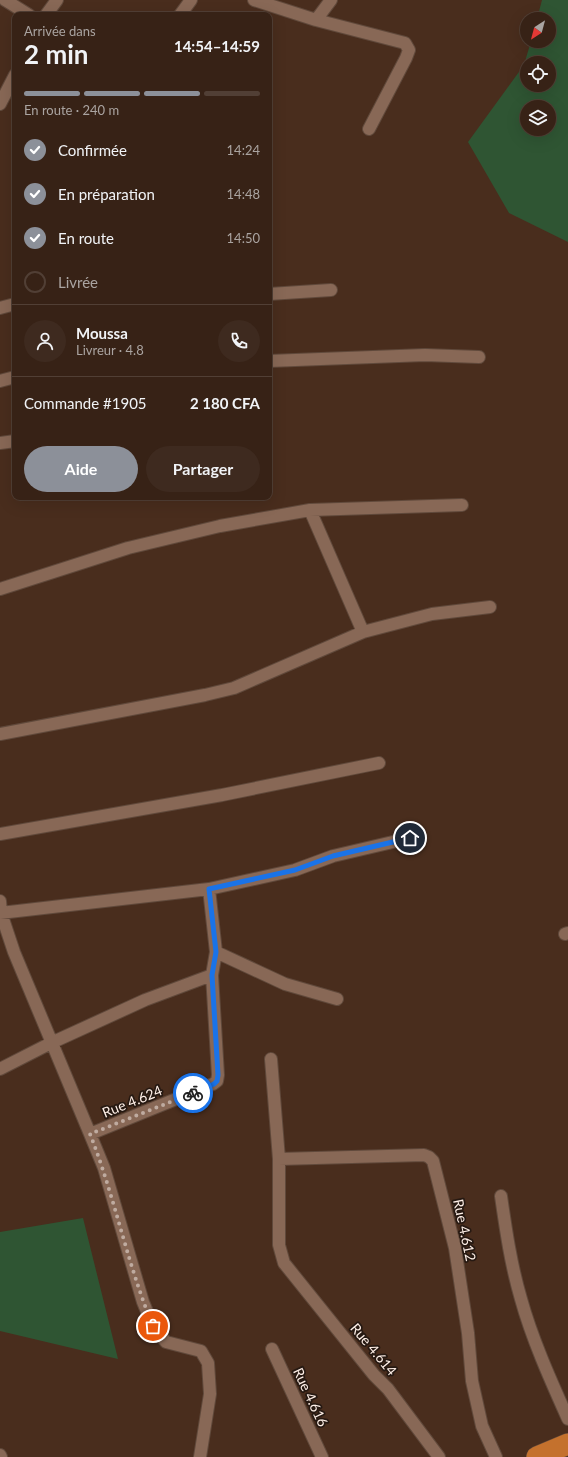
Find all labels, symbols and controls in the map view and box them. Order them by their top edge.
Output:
north arrow [520,12,556,48]
map controls [520,12,556,136]
text: Arrivée dans [24,23,96,39]
text: 14:54–14:59 [174,37,260,55]
text: 2 min [24,38,88,70]
button: locate [520,56,556,92]
button: layers [520,100,556,136]
text: En route · 240 m [24,102,119,118]
icon: check [24,139,46,161]
text: Confirmée [58,141,127,159]
text: 14:24 [227,142,260,158]
icon: check [24,183,46,205]
text: En préparation [58,185,155,203]
text: 14:48 [227,186,260,202]
icon: check [24,227,46,249]
text: En route [58,229,114,247]
text: 14:50 [227,230,260,246]
text: Livrée [58,273,98,291]
button: person [24,320,66,362]
button: phone [218,320,260,362]
text: Moussa [76,324,128,342]
text: Livreur · 4.8 [76,342,144,358]
text: Commande #1905 [24,394,147,412]
text: 2 180 CFA [190,394,260,412]
button: Aide [24,446,138,492]
button: Partager [146,446,260,492]
pin [393,821,427,855]
icon: home [399,827,421,849]
courier [173,1073,213,1113]
street label: Rue 4.624 [100,1081,164,1121]
icon: bike [182,1082,204,1104]
street label: Rue 4.612 [450,1197,480,1263]
pin [136,1309,170,1343]
icon: bag [142,1315,164,1337]
street label: Rue 4.614 [347,1319,401,1379]
street label: Rue 4.616 [290,1365,332,1429]

